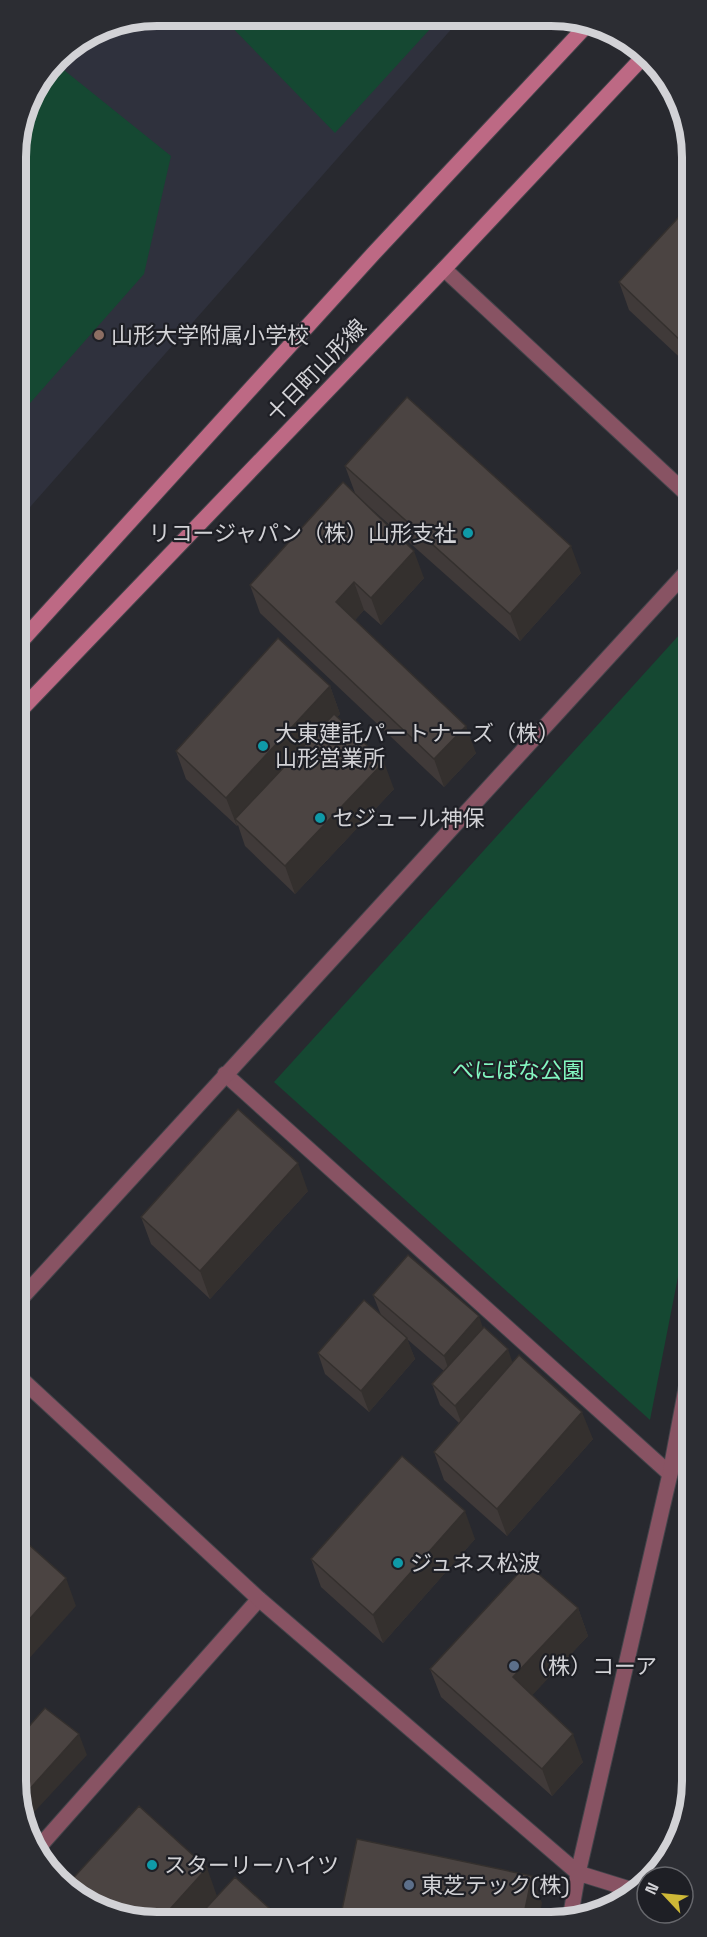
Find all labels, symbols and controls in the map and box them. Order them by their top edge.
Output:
street label: 十日町山形線 [260,313,372,427]
place label: 山形大学附属小学校 [111,321,309,349]
marker: 山形大学附属小学校 [92,328,106,342]
place label: リコージャパン（株）山形支社 [148,519,456,547]
marker: リコージャパン（株）山形支社 [461,526,475,540]
place label: 大東建託パートナーズ（株） 山形営業所 [275,719,560,772]
marker: 大東建託パートナーズ（株） 山形営業所 [256,739,270,753]
place label: セジュール神保 [332,804,484,832]
marker: セジュール神保 [313,811,327,825]
park label: べにばな公園 [452,1056,584,1084]
place label: ジュネス松波 [410,1549,540,1577]
marker: ジュネス松波 [391,1556,405,1570]
place label: （株）コーア [526,1652,657,1680]
marker: （株）コーア [507,1659,521,1673]
place label: スターリーハイツ [164,1851,339,1879]
marker: スターリーハイツ [145,1858,159,1872]
north arrow [635,1865,695,1925]
place label: 東芝テック(株) [421,1871,570,1899]
marker: 東芝テック(株) [402,1878,416,1892]
text: N [640,1879,664,1898]

